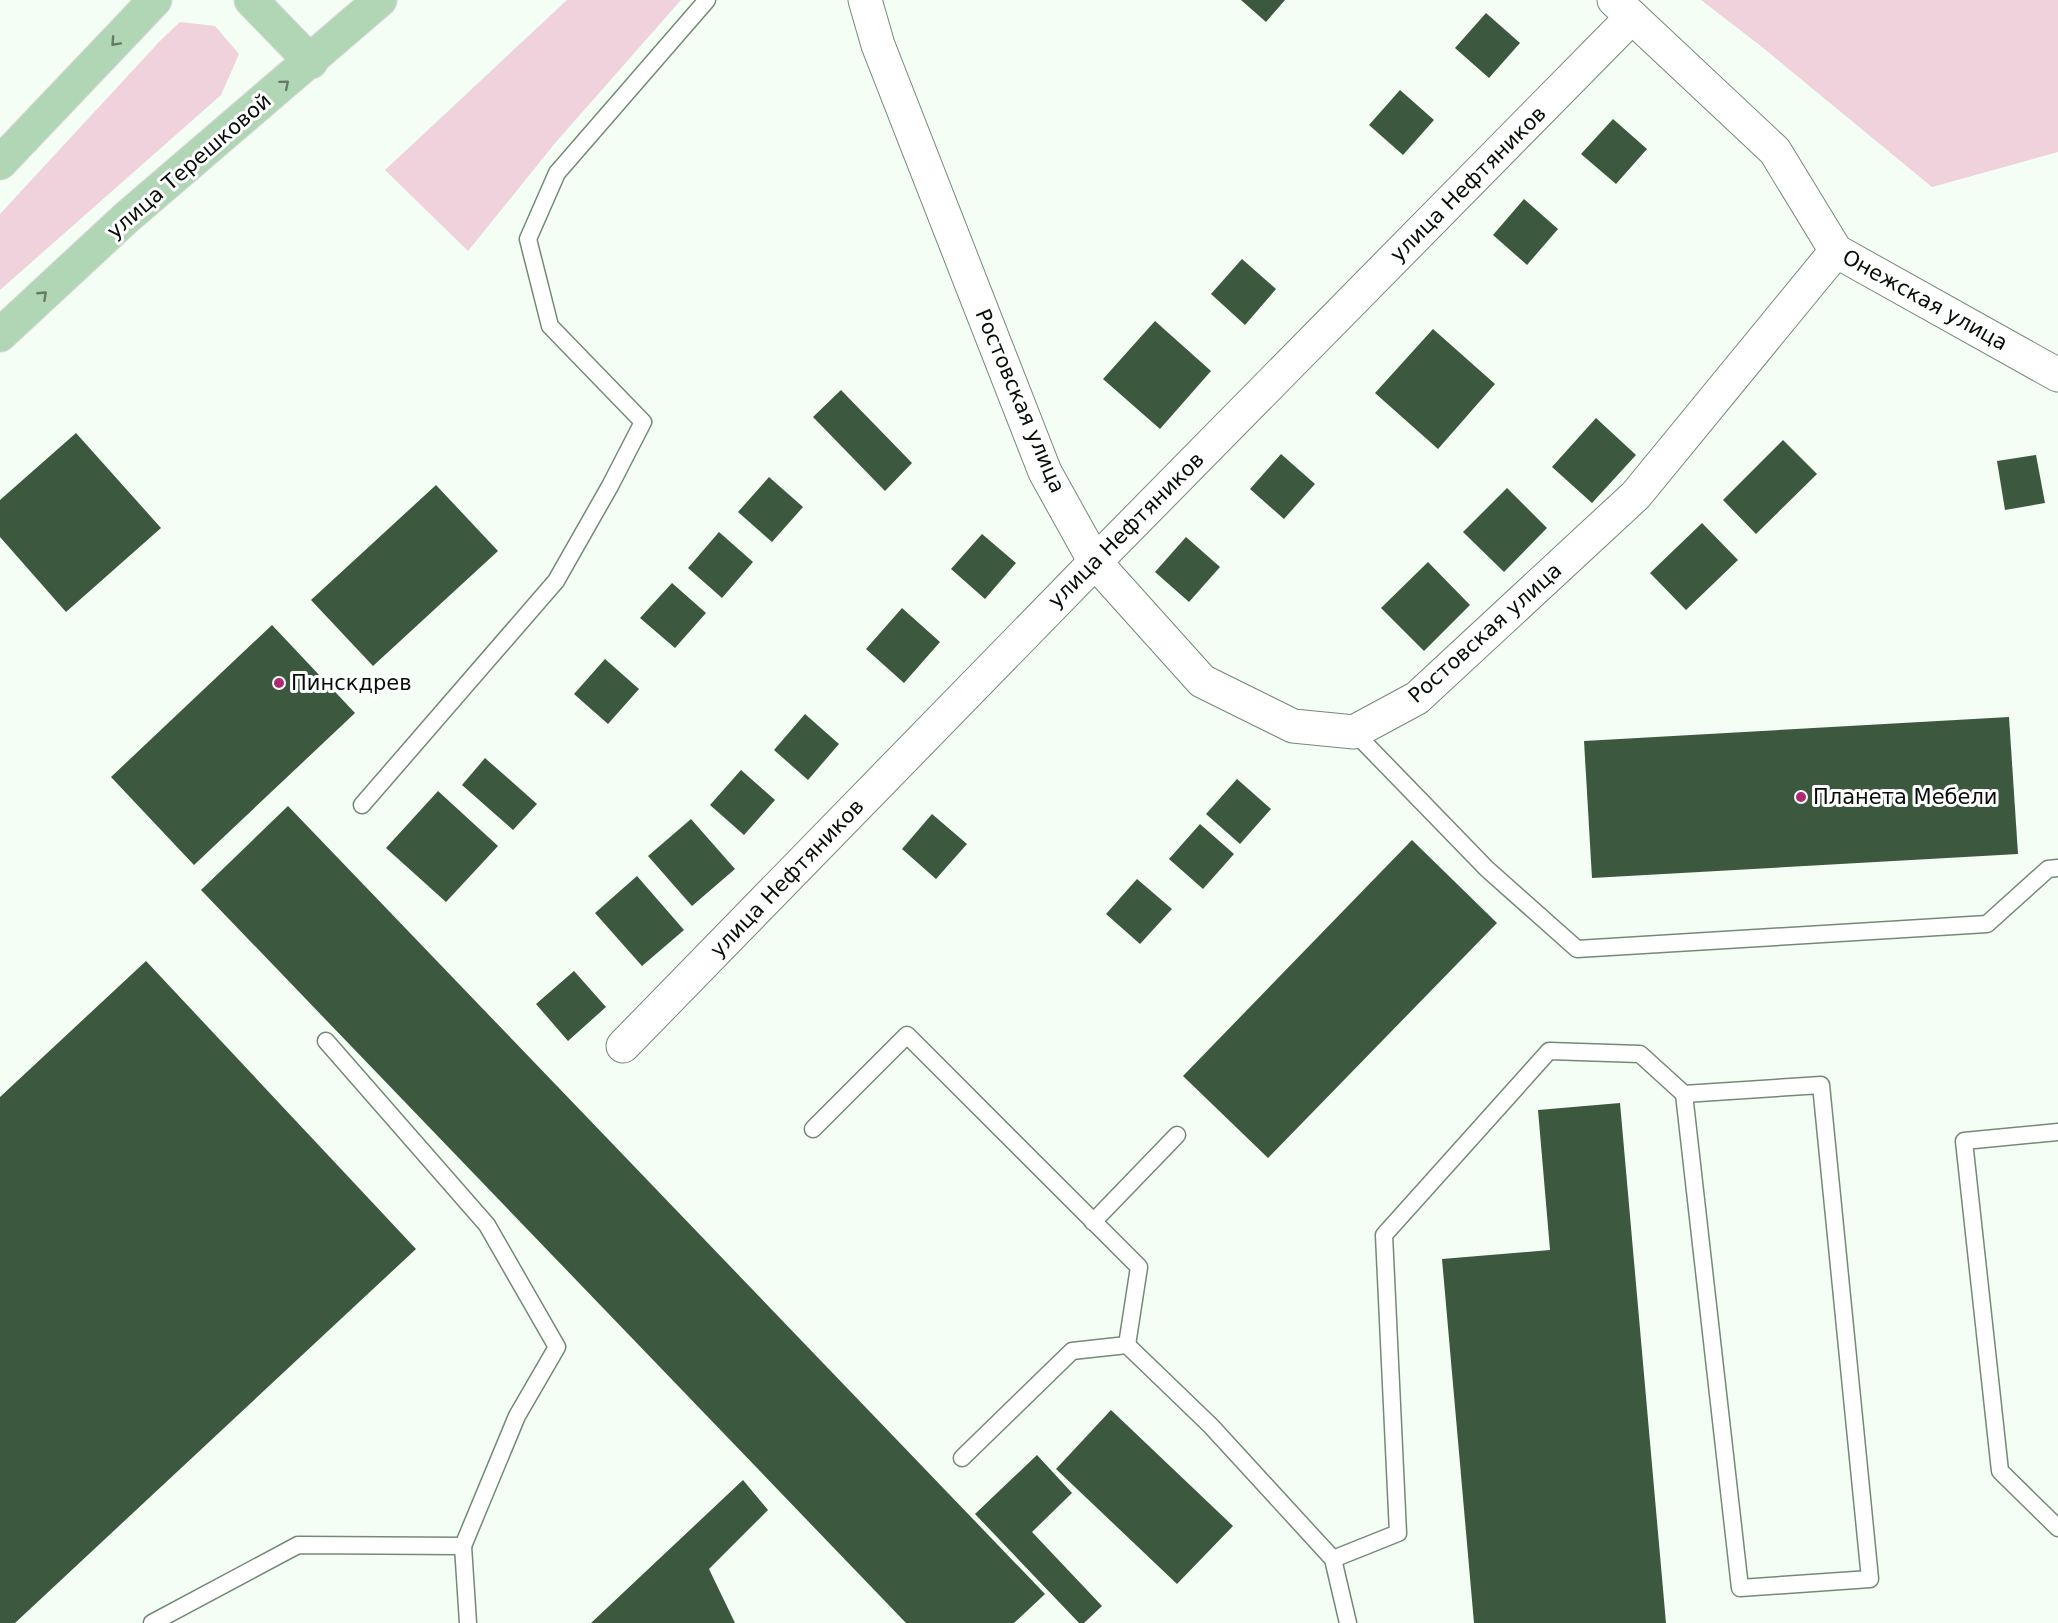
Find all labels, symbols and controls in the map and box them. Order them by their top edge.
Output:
one-way arrow [111,35,122,46]
one-way arrow [278,80,289,91]
street label: улица Терешковой [102,88,276,244]
street label: улица Нефтяников [1385,101,1551,267]
street label: Онежская улица [1838,245,2012,355]
one-way arrow [36,291,47,302]
street label: Ростовская улица [970,305,1070,497]
street label: улица Нефтяников [1043,447,1209,613]
street label: Ростовская улица [1404,558,1566,708]
place label: Пинскдрев [291,671,412,695]
marker: Пинскдрев [272,676,286,690]
place label: Планета Мебели [1813,785,1998,809]
marker: Планета Мебели [1794,790,1808,804]
street label: улица Нефтяников [705,794,869,962]

